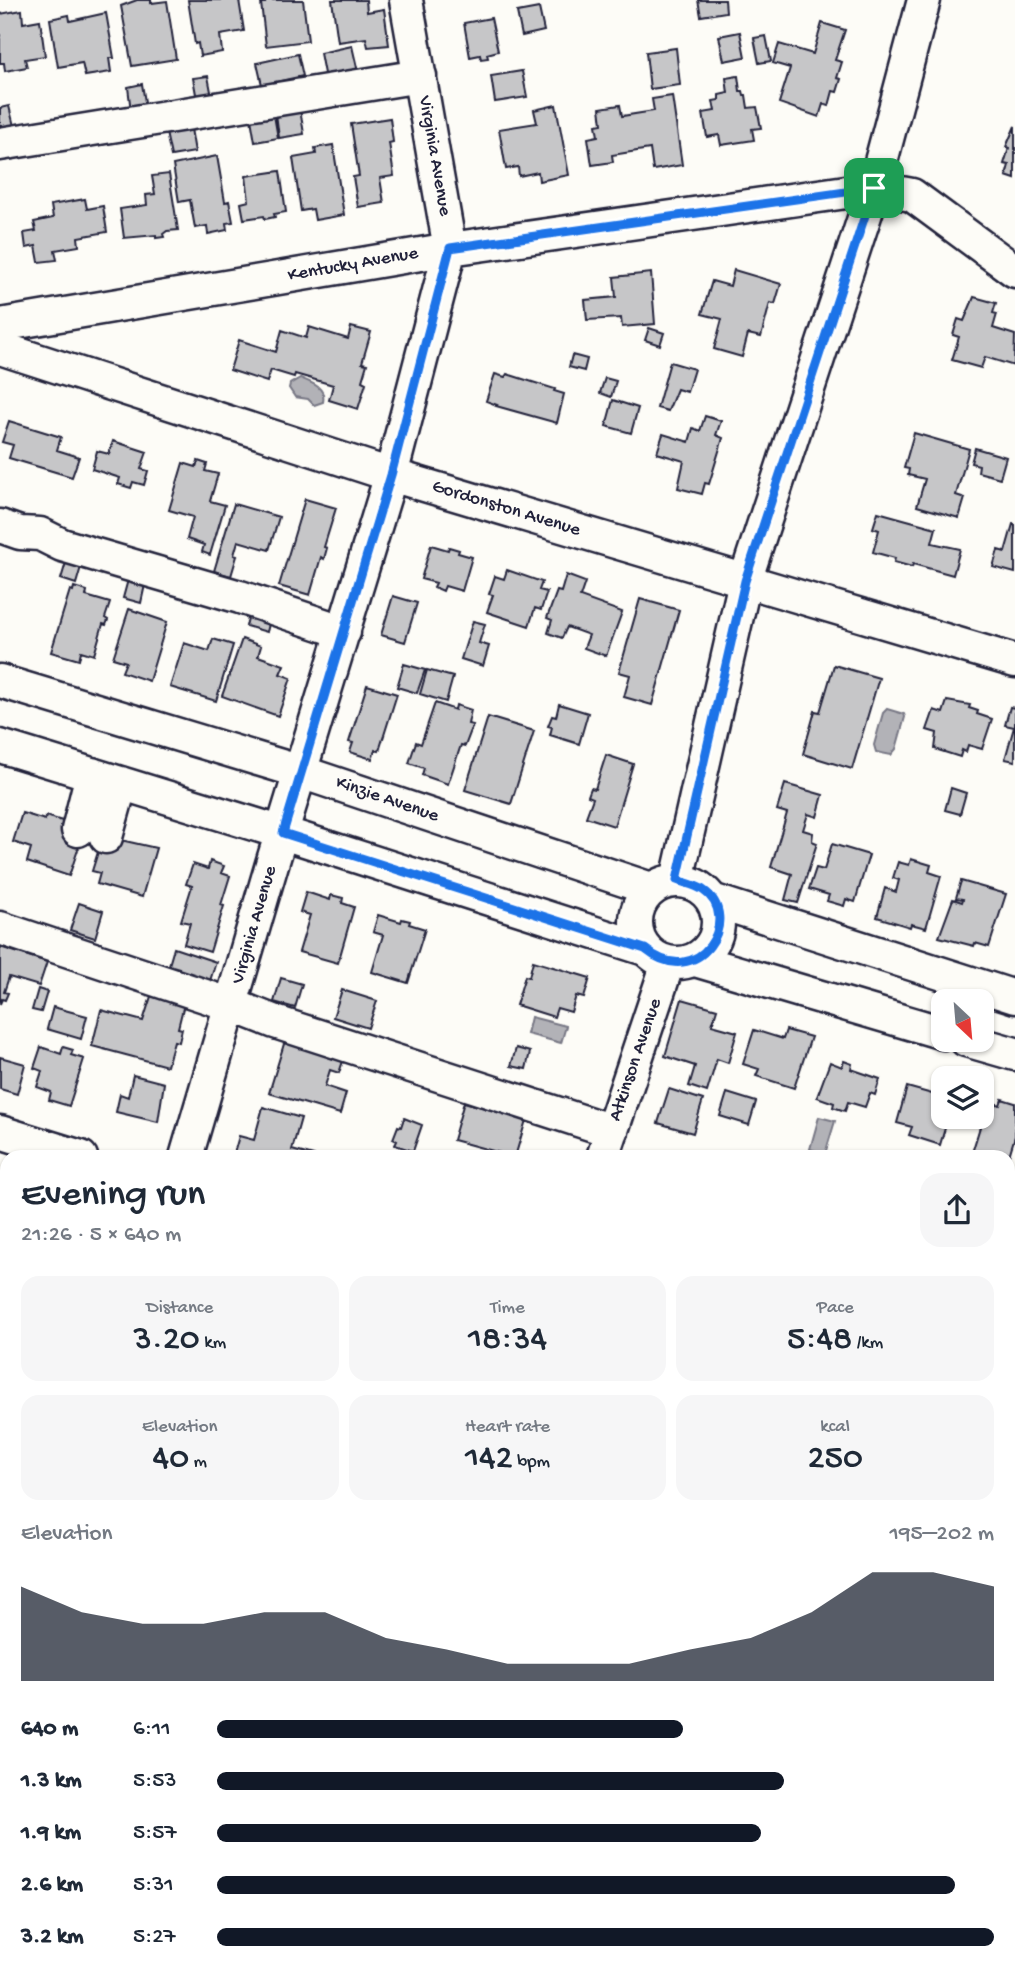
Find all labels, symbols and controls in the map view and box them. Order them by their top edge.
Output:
street label: Virginia Avenue [412,93,456,218]
pin [844,158,904,218]
icon: arrive [855,169,893,207]
street label: Kentucky Avenue [286,242,420,288]
street label: Gordonston Avenue [429,476,583,543]
street label: Kinzie Avenue [332,772,442,828]
street label: Virginia Avenue [227,863,283,988]
north arrow [931,989,994,1052]
map controls [931,989,994,1129]
street label: Atkinson Avenue [604,996,668,1124]
button: layers [931,1066,994,1129]
button: share [920,1173,994,1247]
text: Evening run [21,1174,205,1218]
text: 21:26 · 5 × 640 m [21,1222,181,1249]
text: Distance [146,1297,213,1320]
text: Time [490,1297,525,1320]
text: Pace [817,1297,854,1320]
text: 3.20 [133,1320,200,1361]
text: 18:34 [468,1320,547,1361]
text: 5:48 [787,1320,852,1361]
text: km [200,1332,226,1355]
text: /km [852,1332,883,1355]
text: Elevation [142,1416,218,1439]
text: Heart rate [465,1416,550,1439]
text: kcal [820,1416,850,1439]
text: 40 [153,1439,189,1480]
text: 142 [465,1439,513,1480]
text: 250 [807,1439,863,1480]
text: m [189,1451,207,1474]
text: bpm [513,1451,550,1474]
text: Elevation [21,1521,112,1548]
text: 195–202 m [890,1521,994,1548]
text: 640 m [21,1716,78,1743]
text: 6:11 [133,1716,170,1743]
text: 1.3 km [21,1768,81,1795]
text: 5:53 [133,1768,176,1795]
text: 1.9 km [21,1820,81,1847]
text: 5:57 [133,1820,176,1847]
text: 2.6 km [21,1872,83,1899]
text: 5:31 [133,1872,174,1899]
text: 3.2 km [21,1924,83,1951]
text: 5:27 [133,1924,176,1951]

